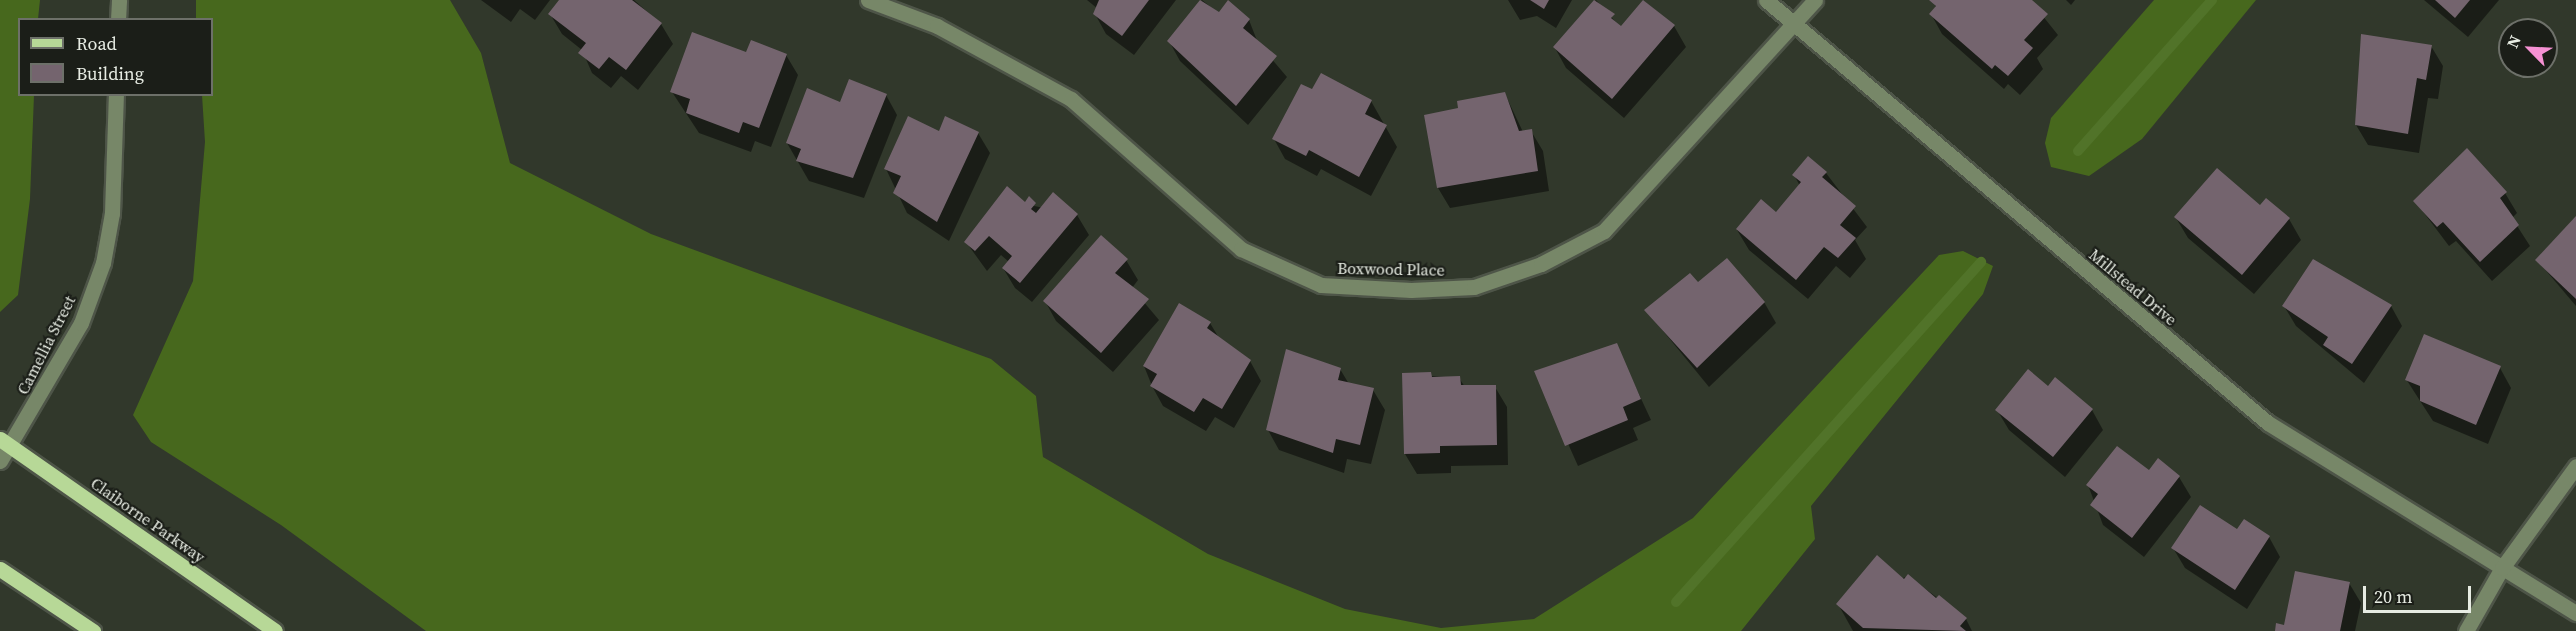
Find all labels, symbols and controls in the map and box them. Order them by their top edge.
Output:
legend [18,18,213,96]
north arrow [2498,18,2558,78]
text: Road [76,31,117,56]
text: N [2501,32,2526,51]
text: Building [76,61,144,86]
street label: Millstead Drive [2085,245,2181,329]
street label: Boxwood Place [1337,258,1445,280]
street label: Camellia Street [13,292,79,398]
street label: Claiborne Parkway [87,473,209,567]
scale bar [2366,574,2474,612]
text: 20 m [2374,584,2412,609]

